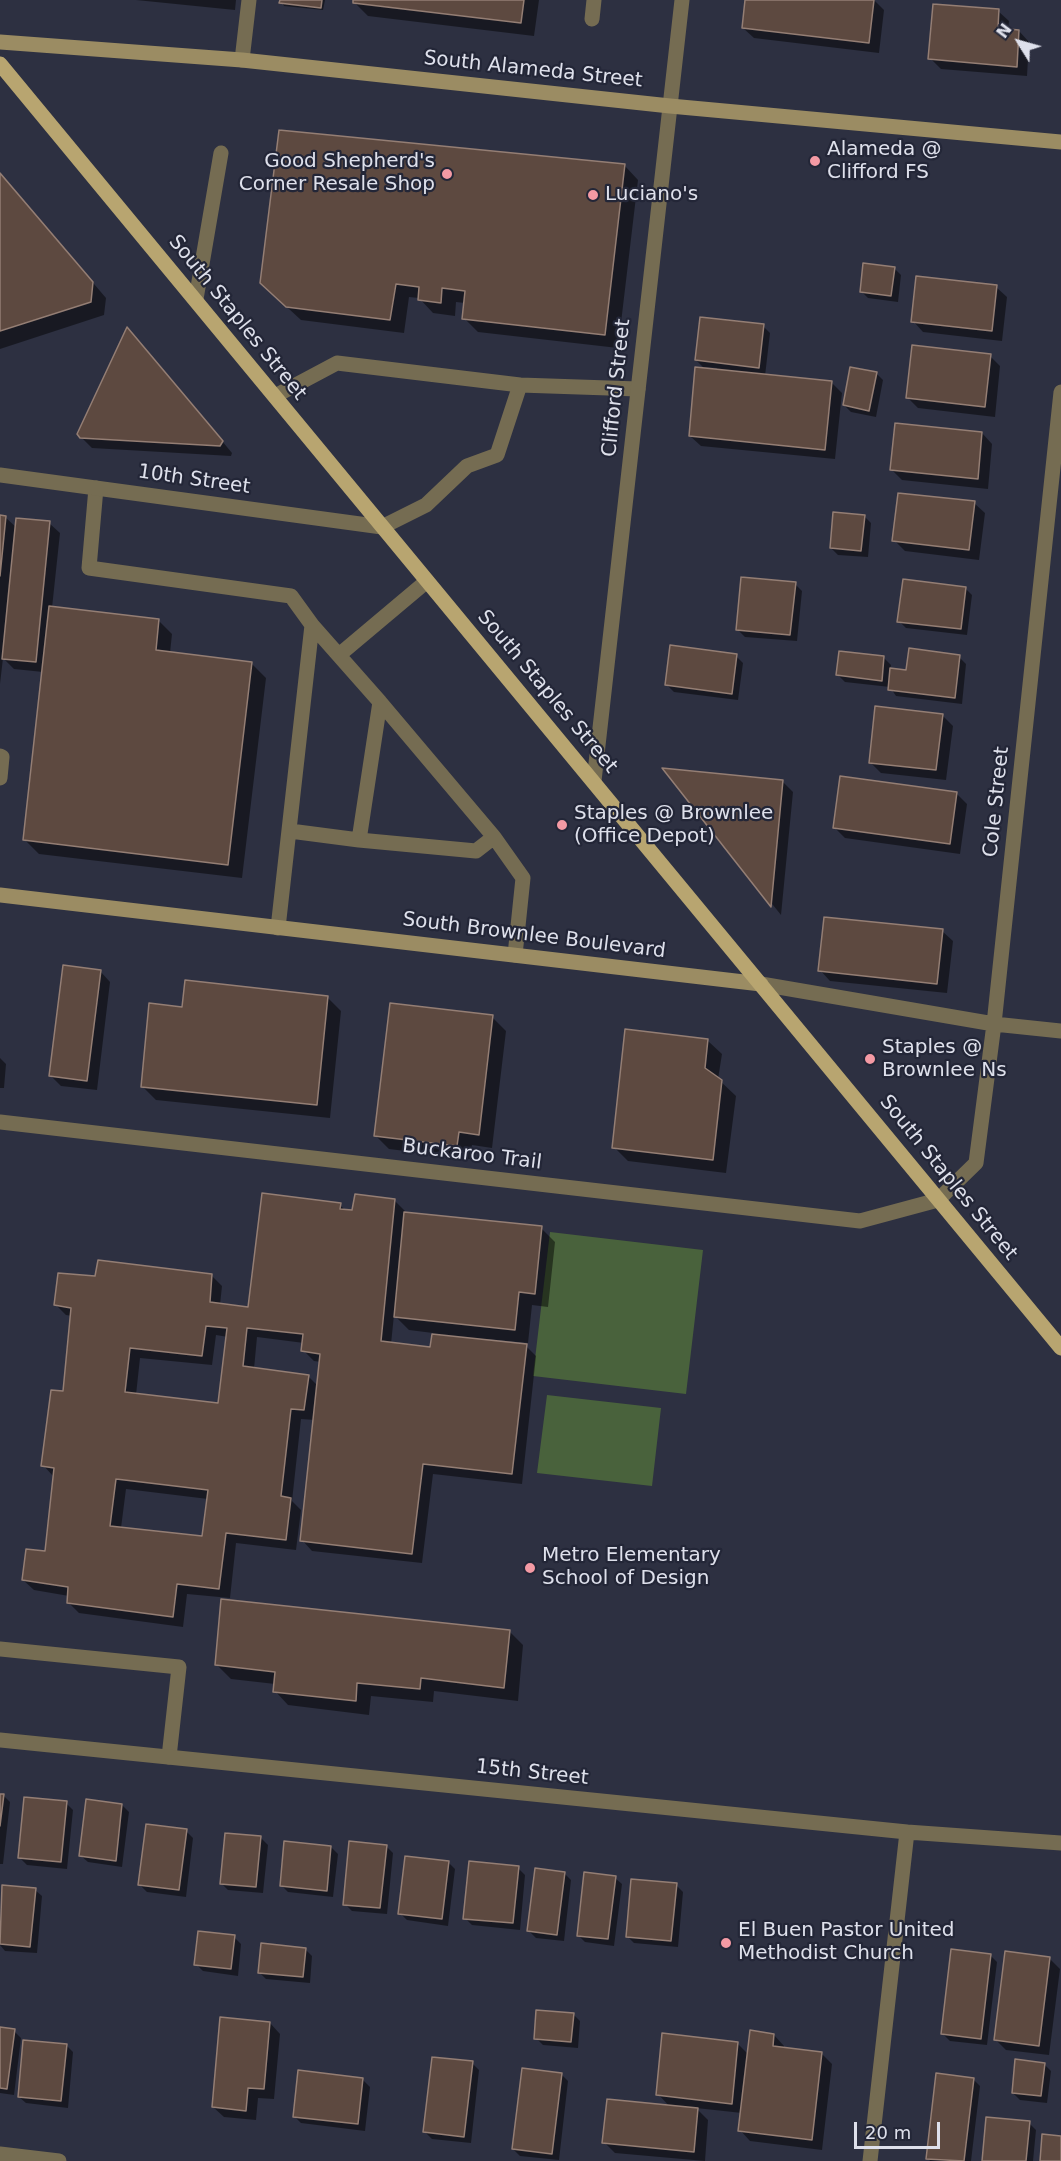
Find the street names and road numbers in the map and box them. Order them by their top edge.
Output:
street label: South Alameda Street [422,47,644,93]
street label: South Staples Street [163,231,311,405]
street label: Clifford Street [598,318,636,458]
street label: 10th Street [136,460,252,500]
street label: South Staples Street [472,606,622,778]
street label: Cole Street [979,745,1015,859]
street label: South Brownlee Boulevard [401,908,667,964]
street label: South Staples Street [874,1091,1022,1265]
street label: Buckaroo Trail [401,1135,543,1175]
street label: 15th Street [475,1755,589,1791]

